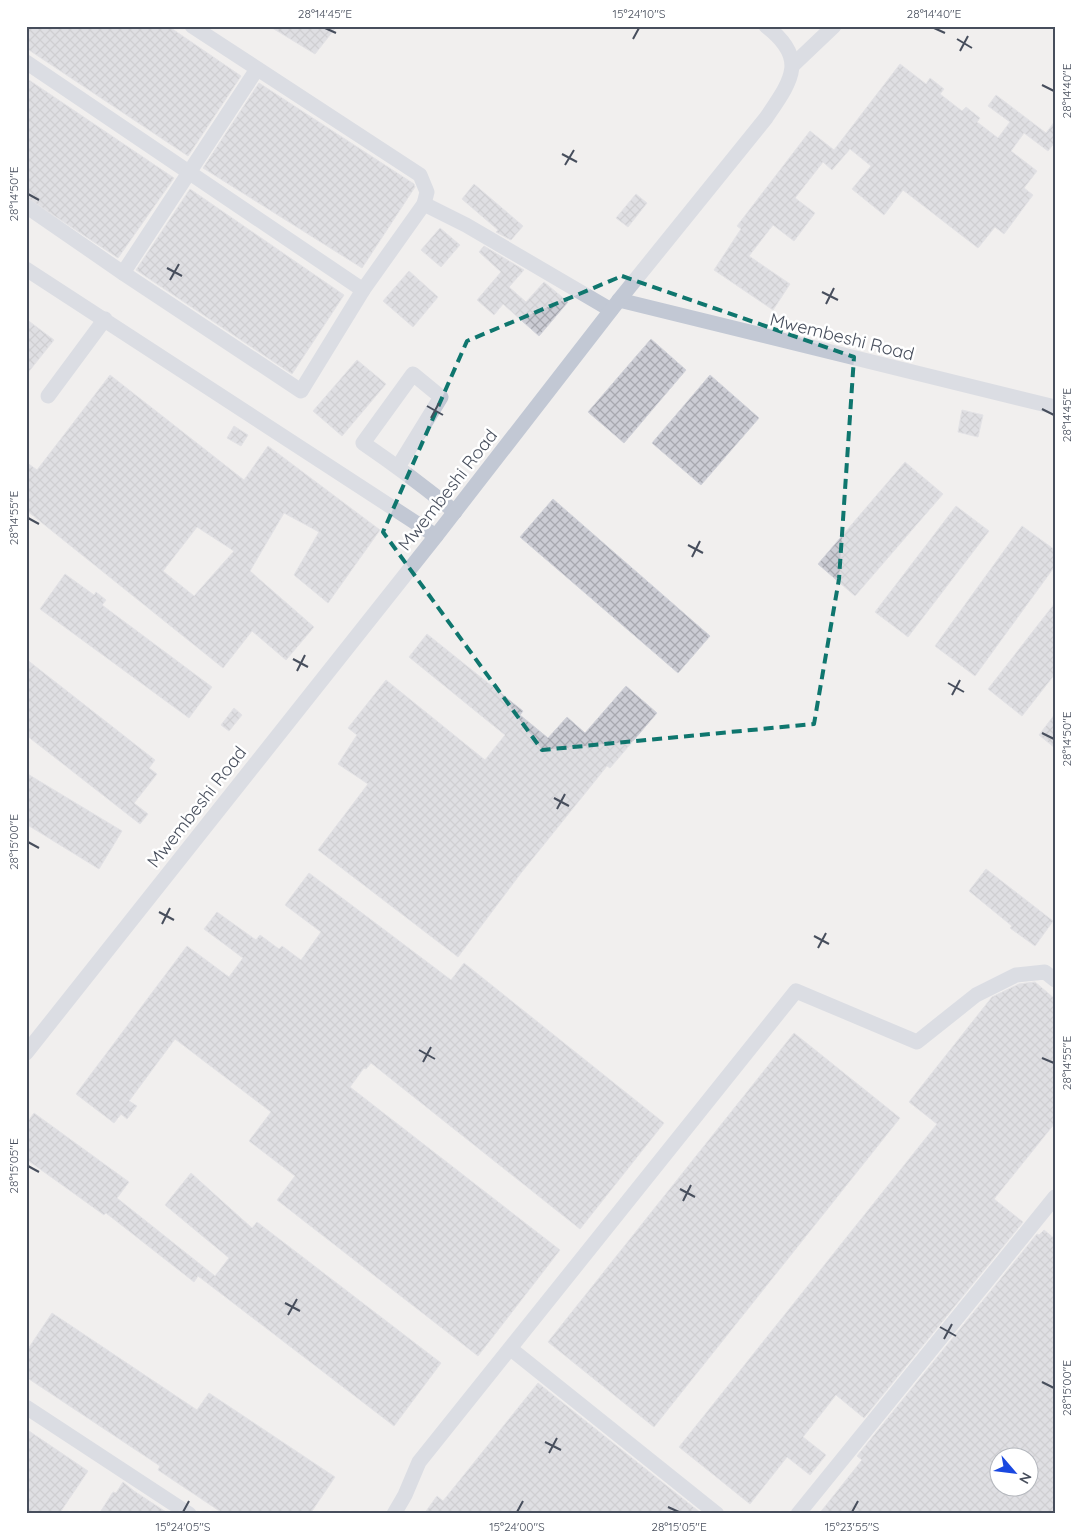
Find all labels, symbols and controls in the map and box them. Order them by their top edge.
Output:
text: 28°14'45"E [298,6,352,21]
text: 15°24'10"S [613,6,666,21]
text: 28°14'40"E [907,6,962,21]
text: 28°14'40"E [1059,63,1074,118]
text: 28°14'50"E [6,166,21,222]
street label: Mwembeshi Road [767,307,917,366]
text: 28°14'45"E [1059,388,1074,442]
street label: Mwembeshi Road [393,424,502,555]
text: 28°14'55"E [6,491,21,545]
text: 28°14'50"E [1059,711,1074,767]
street label: Mwembeshi Road [142,741,251,872]
text: 28°15'00"E [6,814,21,870]
text: 28°14'55"E [1059,1036,1074,1090]
text: 28°15'05"E [6,1138,21,1194]
text: 28°15'00"E [1059,1360,1074,1416]
north arrow [988,1448,1038,1498]
text: N [1015,1469,1036,1487]
text: 15°24'05"S [155,1519,211,1534]
text: 15°24'00"S [489,1519,545,1534]
text: 28°15'05"E [651,1519,707,1534]
text: 15°23'55"S [825,1519,880,1534]

